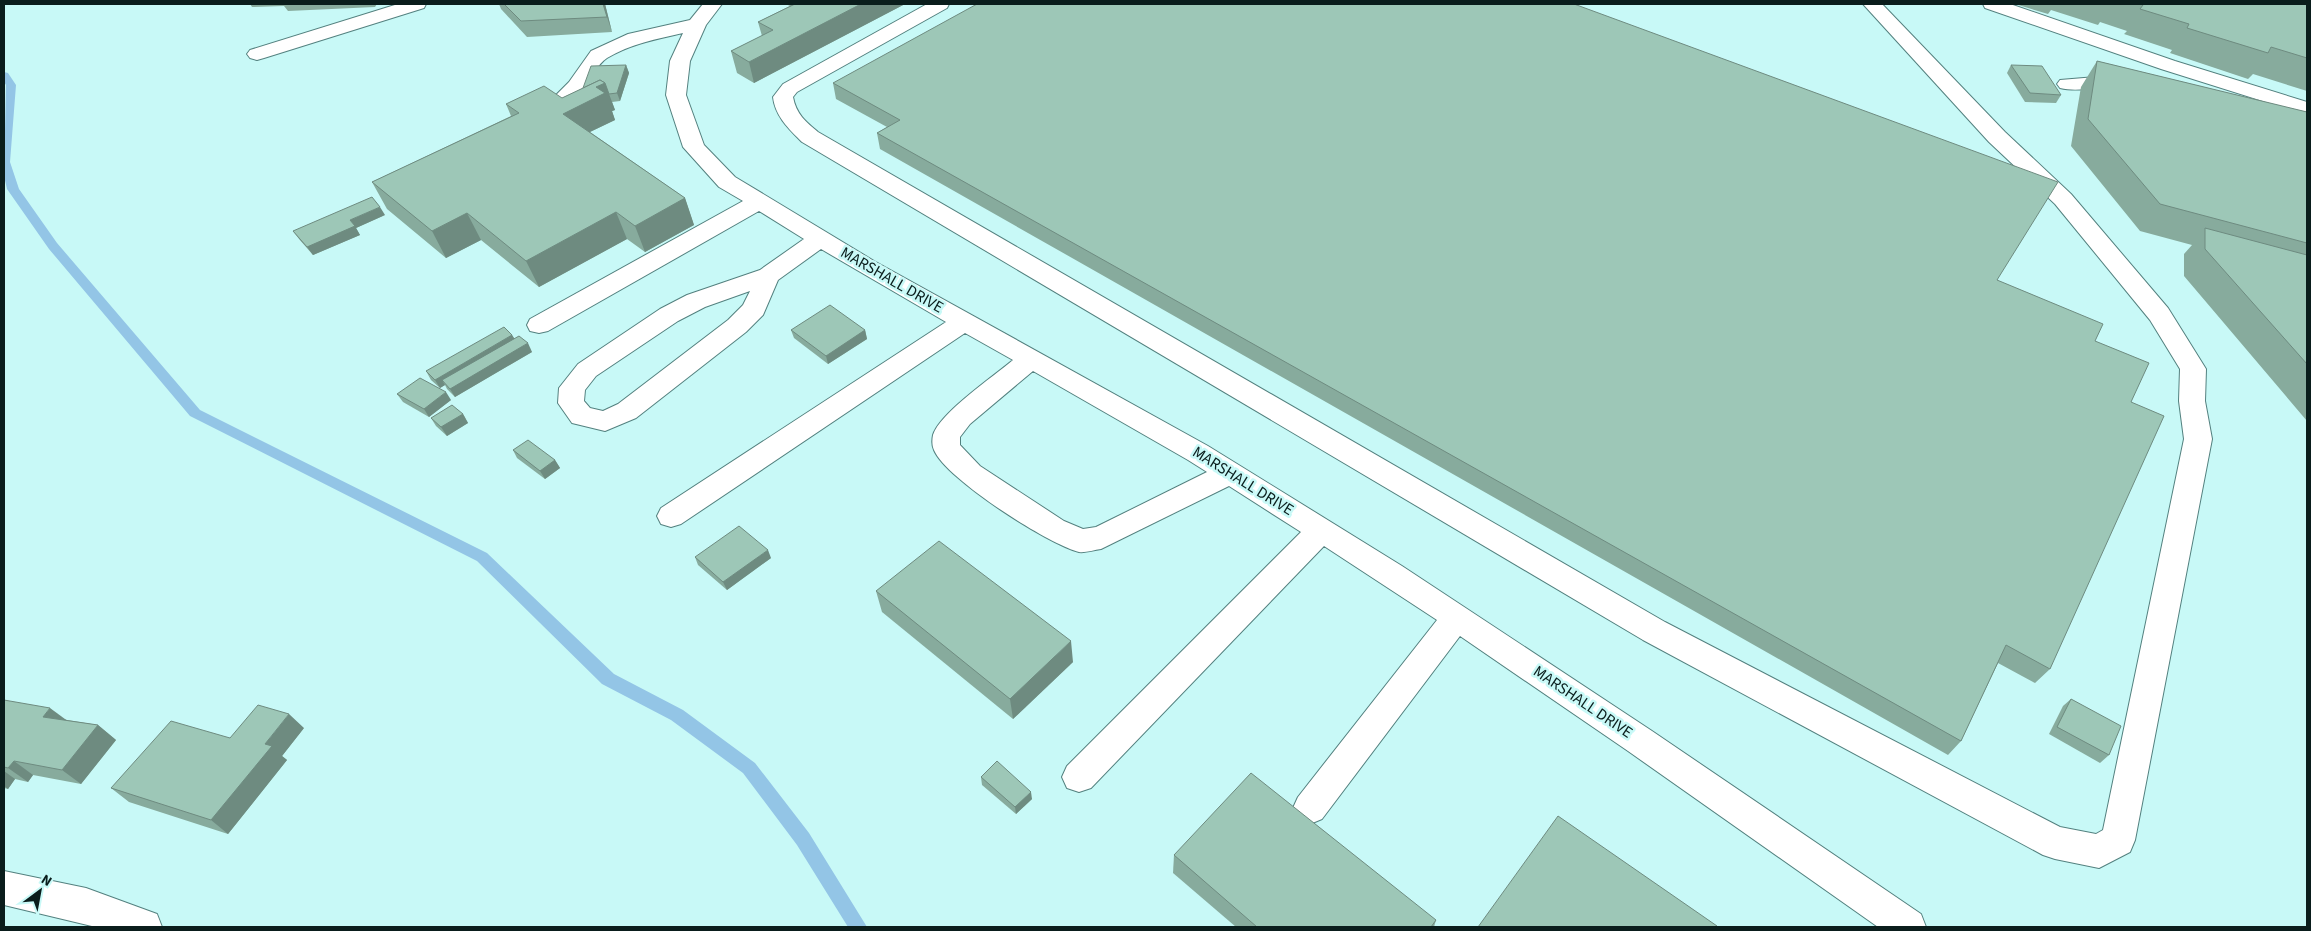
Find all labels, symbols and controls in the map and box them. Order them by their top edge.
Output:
street label: MARSHALL DRIVE [837,242,947,318]
street label: MARSHALL DRIVE [1188,441,1298,521]
street label: MARSHALL DRIVE [1529,661,1637,743]
north arrow [15,866,65,916]
text: N [37,870,56,892]

